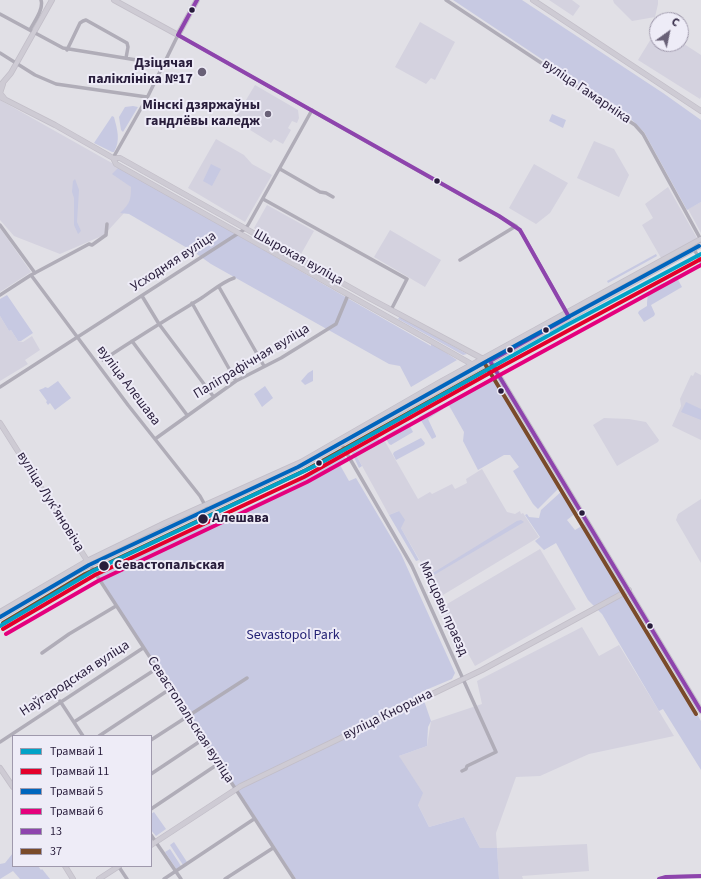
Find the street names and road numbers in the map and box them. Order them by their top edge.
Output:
street label: вуліца Гамарніка [538,56,634,128]
street label: Шырокая вуліца [250,226,346,290]
street label: Усходняя вуліца [128,228,220,296]
street label: Паліграфічная вуліца [191,321,313,403]
street label: вуліца Алешава [92,343,164,429]
street label: вуліца Лукʼяновіча [12,449,88,555]
street label: Мясцовы праезд [415,559,471,659]
street label: Наўгародская вуліца [17,637,133,721]
street label: Севастопальская вуліца [143,653,237,787]
street label: вуліца Кнорына [340,686,436,744]

